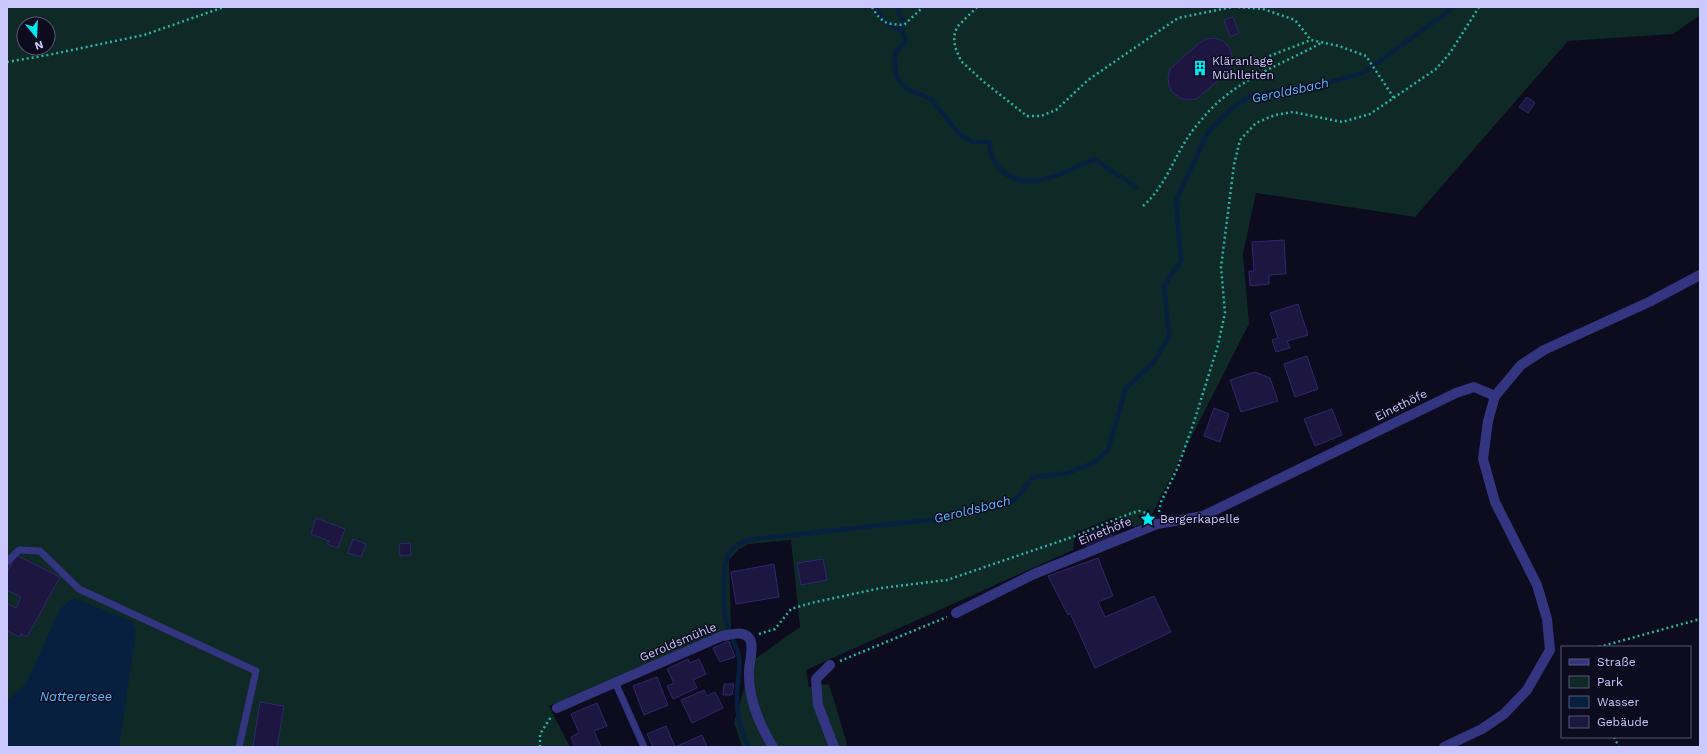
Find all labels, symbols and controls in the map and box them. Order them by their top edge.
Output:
north arrow [16,16,56,56]
text: N [33,38,45,52]
place label: Kläranlage Mühlleiten [1212,54,1274,82]
building icon: Kläranlage Mühlleiten [1191,59,1209,77]
water label: Geroldsbach [1250,75,1330,106]
street label: Einethöfe [1373,386,1429,424]
water label: Geroldsbach [932,493,1012,526]
place icon: Bergerkapelle [1139,510,1157,528]
place label: Bergerkapelle [1160,512,1240,526]
street label: Einethöfe [1076,514,1134,548]
street label: Geroldsmühle [638,620,718,664]
legend [1561,646,1691,738]
text: Straße [1597,655,1636,669]
text: Park [1597,675,1623,689]
water label: Natterersee [40,689,112,704]
text: Wasser [1597,695,1639,709]
text: Gebäude [1597,715,1649,729]

